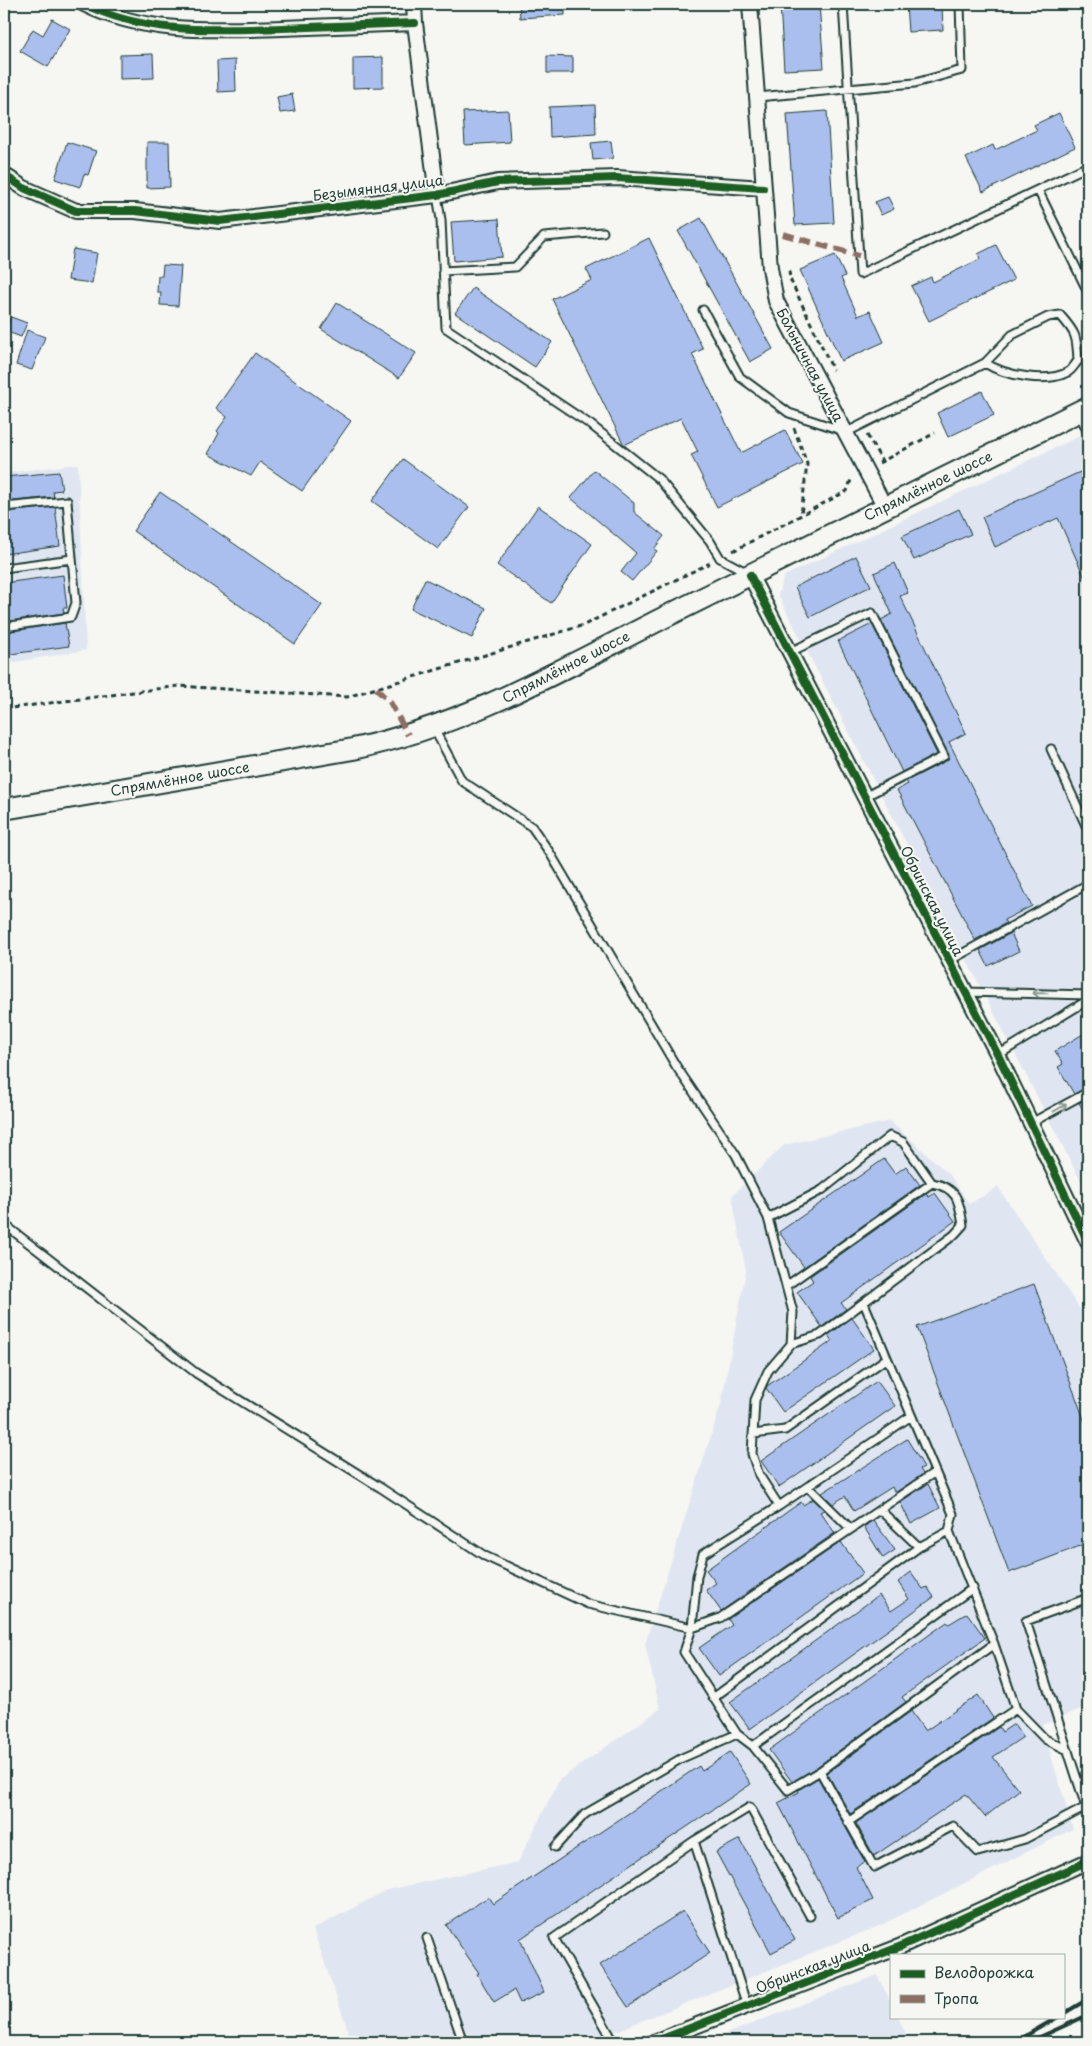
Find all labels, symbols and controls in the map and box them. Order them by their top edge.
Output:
street label: Безымянная улица [311,169,445,206]
street label: Больничная улица [772,304,849,426]
street label: Спрямлённое шоссе [860,445,996,526]
street label: Спрямлённое шоссе [498,625,633,708]
street label: Спрямлённое шоссе [109,756,251,801]
street label: Обринская улица [896,842,969,960]
one-way arrow [1032,989,1048,998]
one-way arrow [1052,1102,1066,1112]
street label: Обринская улица [752,1935,873,1998]
legend [890,1954,1064,2018]
text: Велодорожка [934,1960,1035,1983]
text: Тропа [934,1986,979,2009]

